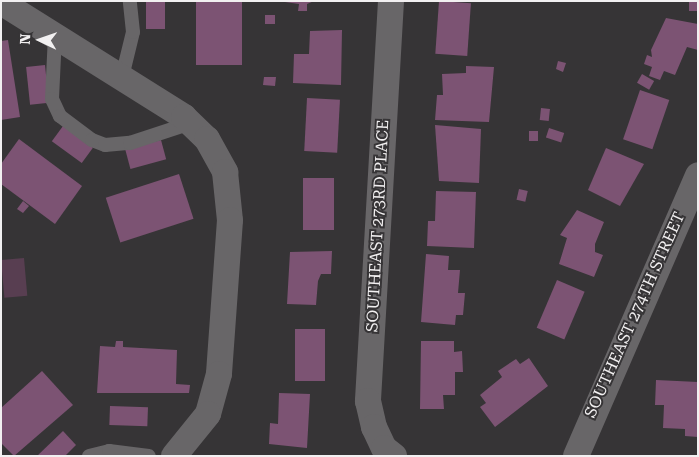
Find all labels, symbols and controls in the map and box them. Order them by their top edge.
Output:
north arrow [15,15,65,65]
text: N [17,33,33,45]
street label: SOUTHEAST 273RD PLACE [363,119,393,333]
street label: SOUTHEAST 274TH STREET [581,209,689,421]

